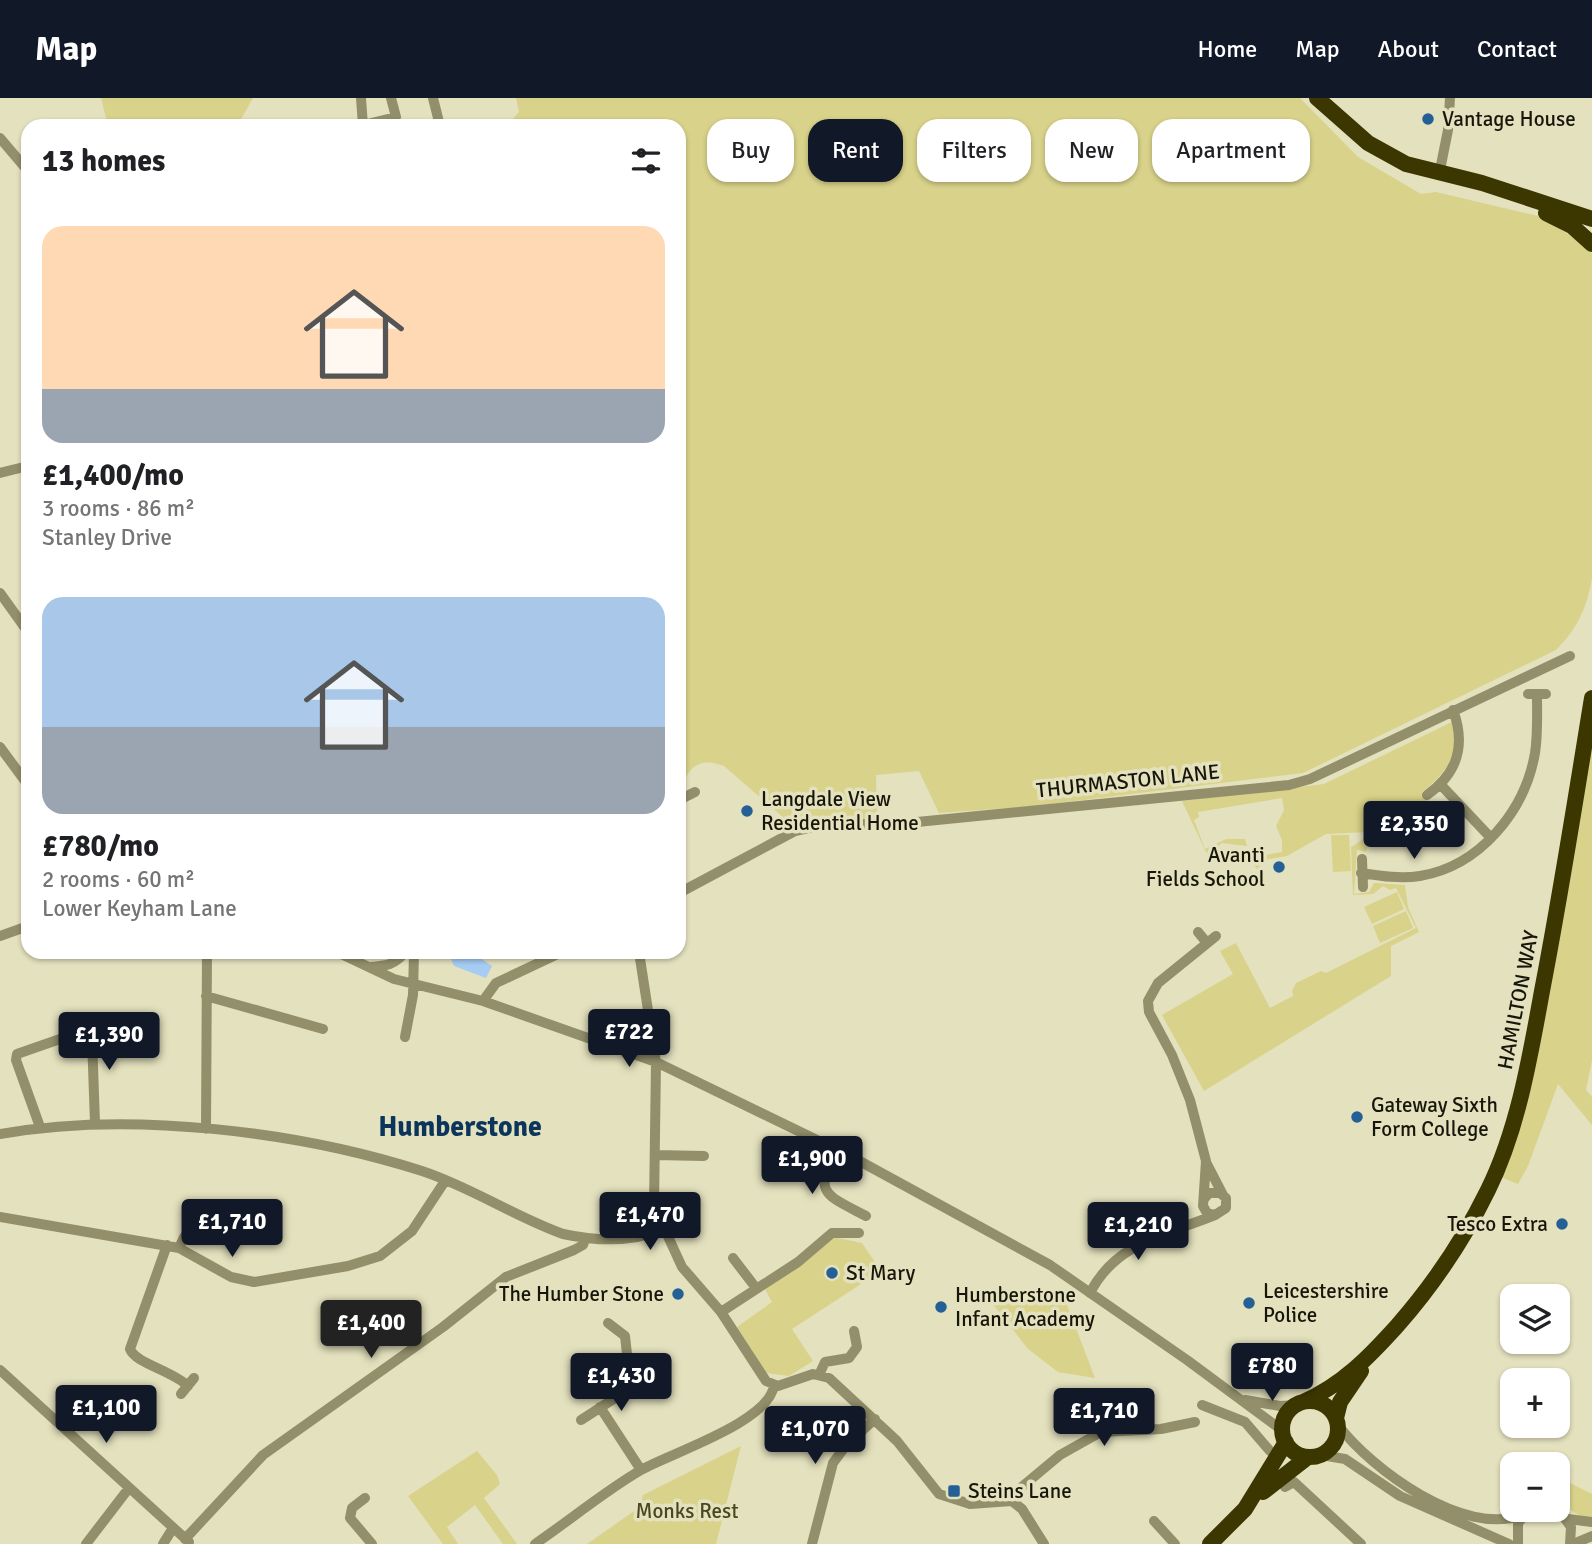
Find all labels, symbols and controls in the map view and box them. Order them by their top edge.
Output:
text: Map [35,29,97,70]
text: Home [1197,34,1257,64]
text: Map [1295,34,1340,64]
text: About [1378,34,1439,64]
text: Contact [1477,34,1557,64]
place label: Vantage House [1442,106,1576,132]
marker: Vantage House [1420,111,1436,127]
chip: Buy [707,119,794,182]
chip: Rent [808,119,903,182]
chip: Filters [917,119,1031,182]
chip: New [1045,119,1138,182]
chip: Apartment [1152,119,1310,182]
icon: filters [627,142,665,180]
text: 13 homes [42,143,165,180]
icon: home [291,271,417,397]
text: £1,400/mo [42,457,184,494]
text: 3 rooms · 86 m² [42,494,195,523]
text: Stanley Drive [42,523,172,552]
icon: home [291,642,417,768]
street label: THURMASTON LANE [1035,758,1221,804]
place label: Langdale View Residential Home [761,786,919,836]
pin: £2,350 [1357,802,1471,861]
marker: Langdale View Residential Home [739,803,755,819]
text: £2,350 [1380,809,1448,838]
text: £780/mo [42,828,159,865]
place label: Avanti Fields School [1146,842,1265,892]
marker: Avanti Fields School [1271,859,1287,875]
text: 2 rooms · 60 m² [42,865,195,894]
text: Lower Keyham Lane [42,894,237,923]
street label: HAMILTON WAY [1492,928,1544,1072]
pin: £722 [588,1010,670,1069]
pin: £1,390 [52,1012,166,1072]
text: £722 [604,1017,654,1046]
text: £1,390 [75,1020,143,1049]
place label: Gateway Sixth Form College [1371,1092,1498,1142]
marker: Gateway Sixth Form College [1349,1109,1365,1125]
district label: Humberstone [378,1110,542,1144]
pin: £1,900 [755,1136,869,1196]
text: £1,900 [778,1144,846,1173]
pin: £1,470 [593,1192,707,1252]
pin: £1,710 [175,1200,289,1259]
text: £1,470 [616,1200,684,1229]
pin: £1,210 [1081,1202,1195,1262]
text: £1,710 [198,1207,266,1236]
text: £1,210 [1104,1210,1172,1239]
place label: Tesco Extra [1447,1211,1548,1237]
marker: Tesco Extra [1554,1216,1570,1232]
place label: St Mary [846,1260,916,1286]
marker: St Mary [824,1265,840,1281]
place label: Leicestershire Police [1263,1278,1389,1328]
place label: The Humber Stone [499,1281,664,1307]
place label: Humberstone Infant Academy [955,1282,1095,1332]
map controls [1500,1284,1570,1522]
button: layers [1500,1284,1570,1354]
marker: The Humber Stone [670,1286,686,1302]
marker: Leicestershire Police [1241,1295,1257,1311]
marker: Humberstone Infant Academy [933,1299,949,1315]
pin: £1,400 [314,1300,428,1360]
text: £1,400 [337,1308,405,1337]
pin: £780 [1231,1344,1313,1403]
text: £780 [1247,1351,1297,1380]
pin: £1,430 [564,1354,678,1413]
text: £1,430 [587,1361,655,1390]
button: + [1500,1368,1570,1438]
pin: £1,100 [49,1386,163,1445]
pin: £1,710 [1047,1388,1161,1448]
text: £1,100 [72,1393,140,1422]
text: £1,710 [1070,1396,1138,1425]
pin: £1,070 [758,1406,872,1466]
text: £1,070 [781,1414,849,1443]
button: − [1500,1452,1570,1522]
place label: Steins Lane [968,1478,1072,1504]
marker: Steins Lane [946,1483,962,1499]
park label: Monks Rest [635,1498,739,1524]

